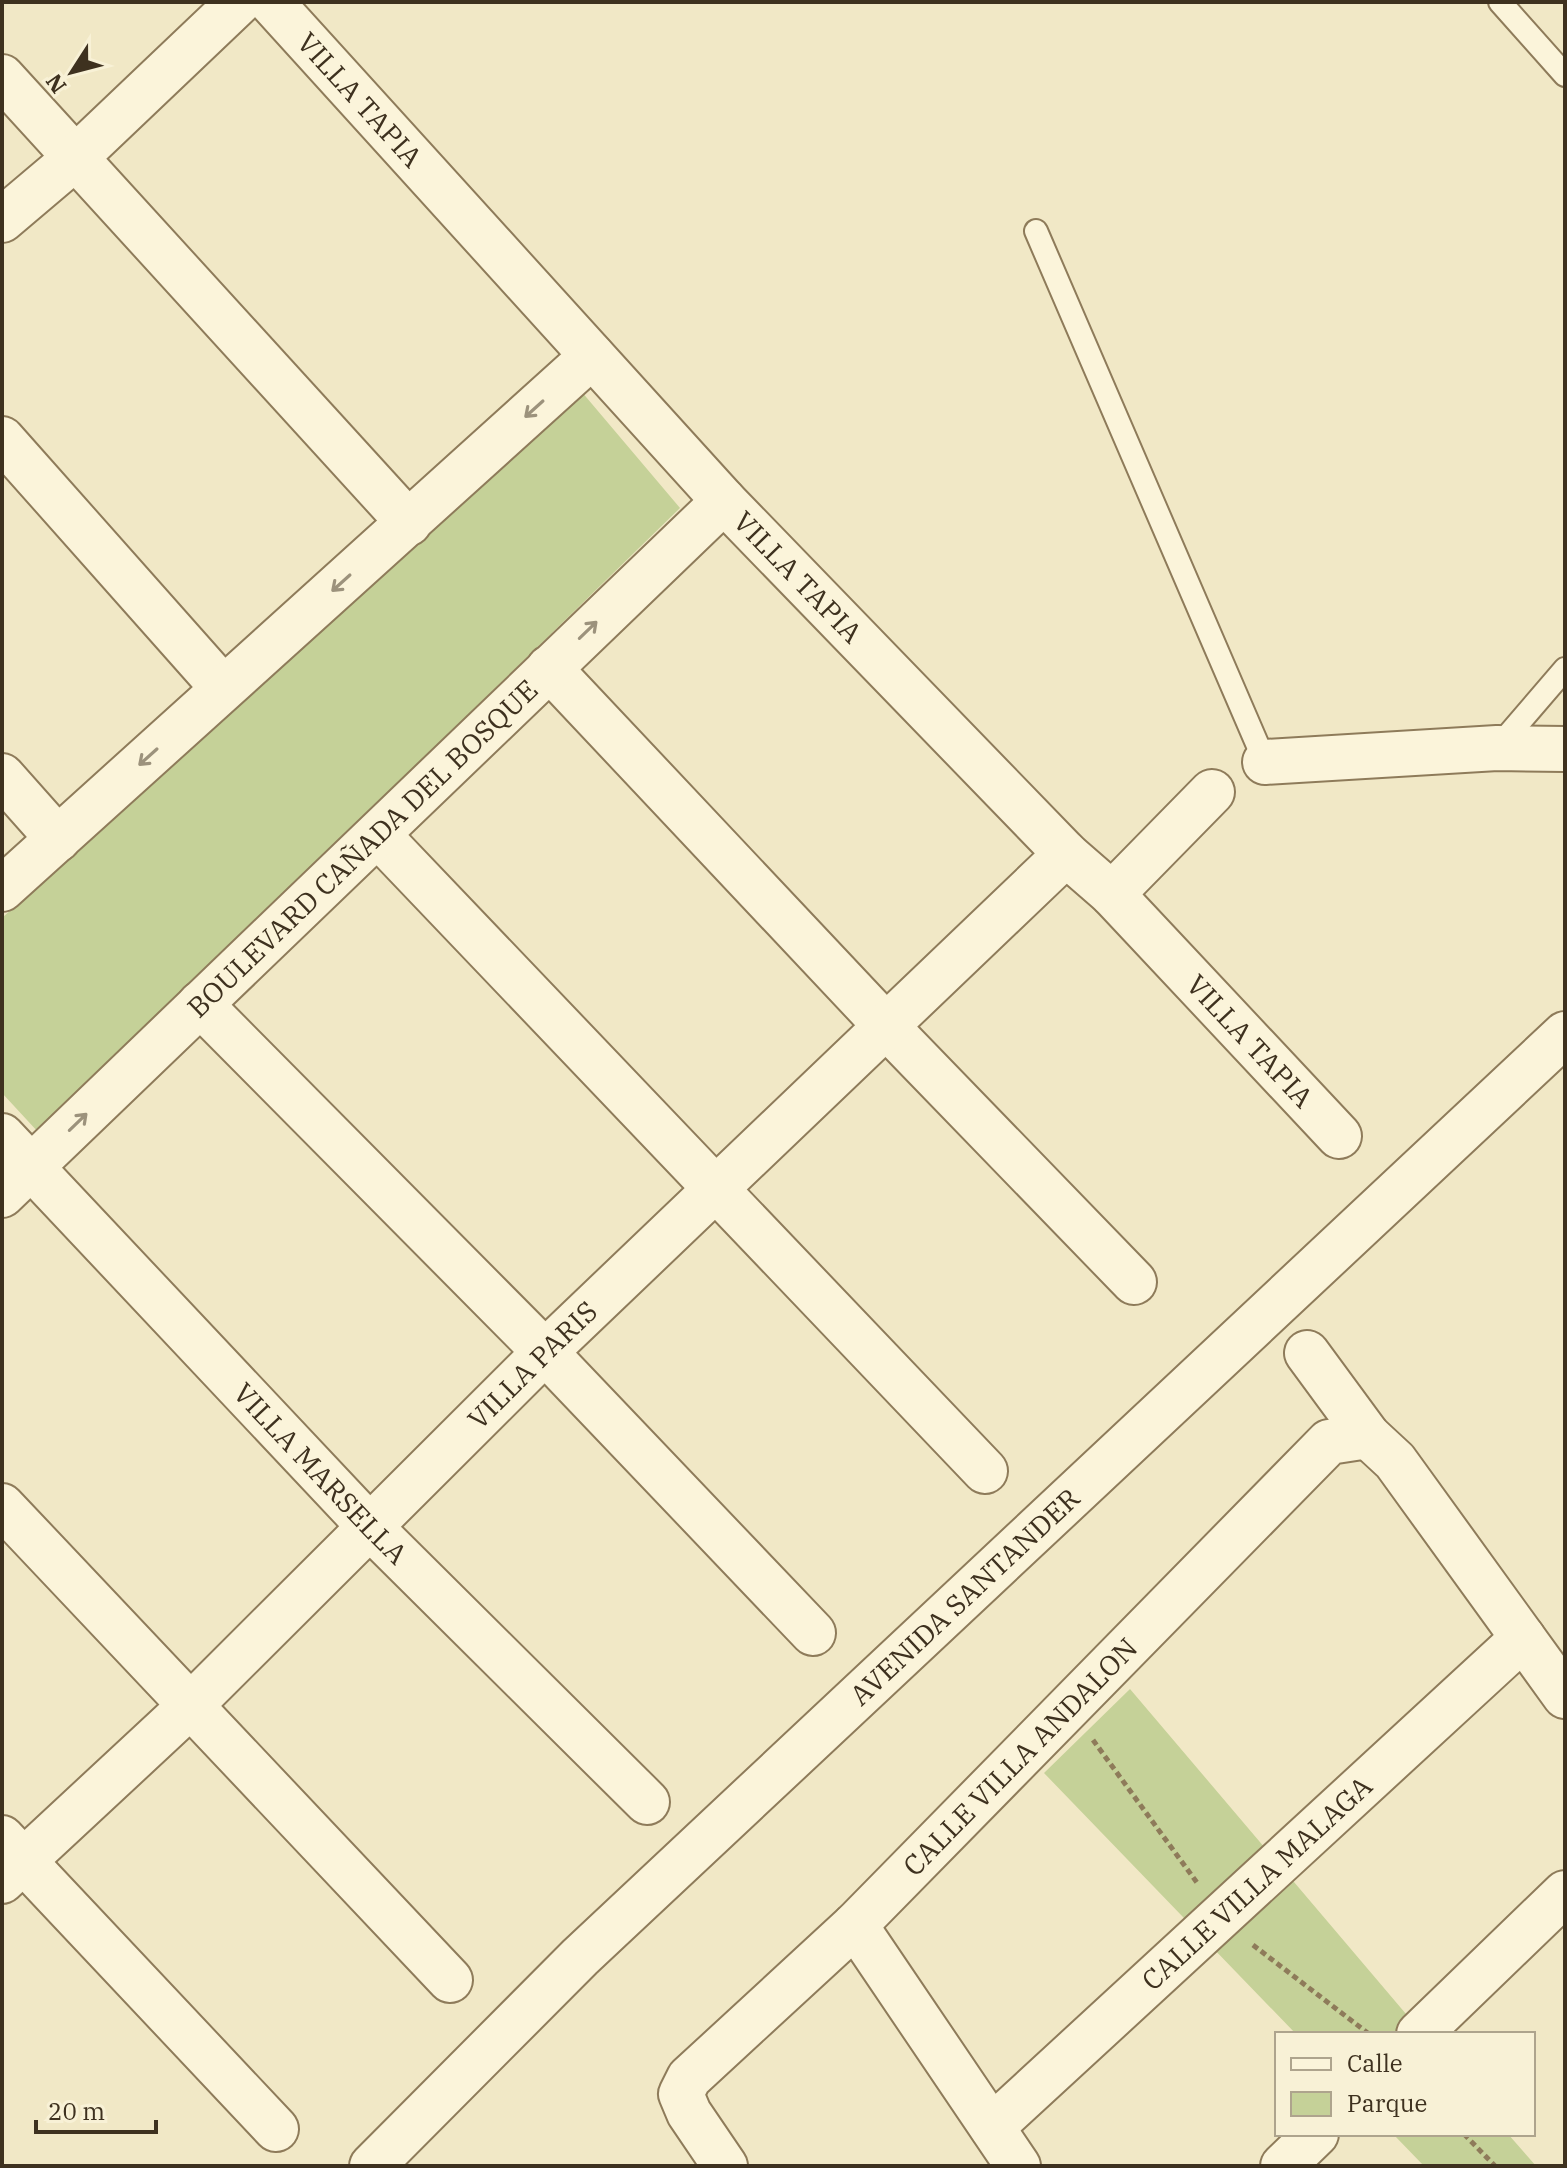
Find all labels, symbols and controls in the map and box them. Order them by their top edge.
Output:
street label: VILLA TAPIA [289,24,431,175]
north arrow [32,32,112,112]
text: N [39,68,72,100]
one-way arrow [525,399,545,417]
street label: VILLA TAPIA [726,503,871,651]
one-way arrow [332,574,352,592]
one-way arrow [578,621,598,640]
street label: BOULEVARD CAÑADA DEL BOSQUE [179,671,545,1025]
one-way arrow [138,747,158,766]
street label: VILLA TAPIA [1179,966,1322,1115]
one-way arrow [68,1112,88,1131]
street label: VILLA PARIS [459,1293,605,1437]
street label: VILLA MARSELLA [226,1374,416,1572]
street label: AVENIDA SANTANDER [841,1479,1087,1713]
street label: CALLE VILLA ANDALON [895,1629,1145,1883]
street label: CALLE VILLA MALAGA [1133,1767,1380,1998]
legend [1275,2032,1535,2136]
text: Calle [1347,2047,1403,2079]
scale bar [36,2084,156,2134]
text: Parque [1347,2087,1427,2119]
text: 20 m [48,2095,105,2127]

